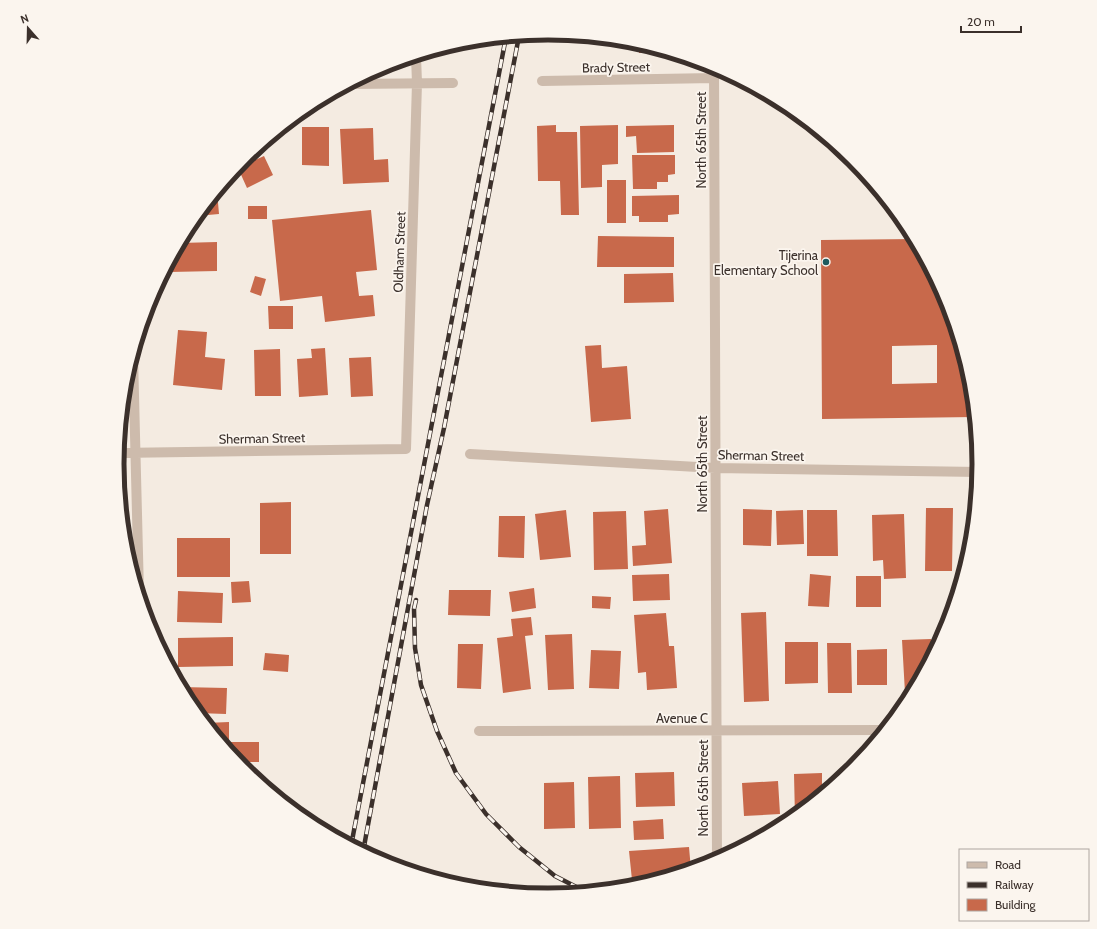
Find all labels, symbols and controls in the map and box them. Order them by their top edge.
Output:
north arrow [8,8,48,48]
scale bar [961,8,1021,34]
text: N [19,11,31,27]
text: 20 m [967,14,995,29]
street label: Brady Street [582,58,651,76]
street label: North 65th Street [693,91,709,188]
street label: Oldham Street [390,211,408,293]
place label: Tijerina Elementary School [714,247,819,278]
marker: Tijerina Elementary School [821,257,831,267]
street label: North 65th Street [694,415,710,512]
street label: Sherman Street [219,429,306,447]
street label: Sherman Street [718,446,805,464]
street label: Avenue C [656,710,708,726]
street label: North 65th Street [695,739,711,836]
legend [959,849,1089,921]
text: Road [995,857,1021,872]
text: Railway [995,877,1033,892]
text: Building [995,897,1037,912]

